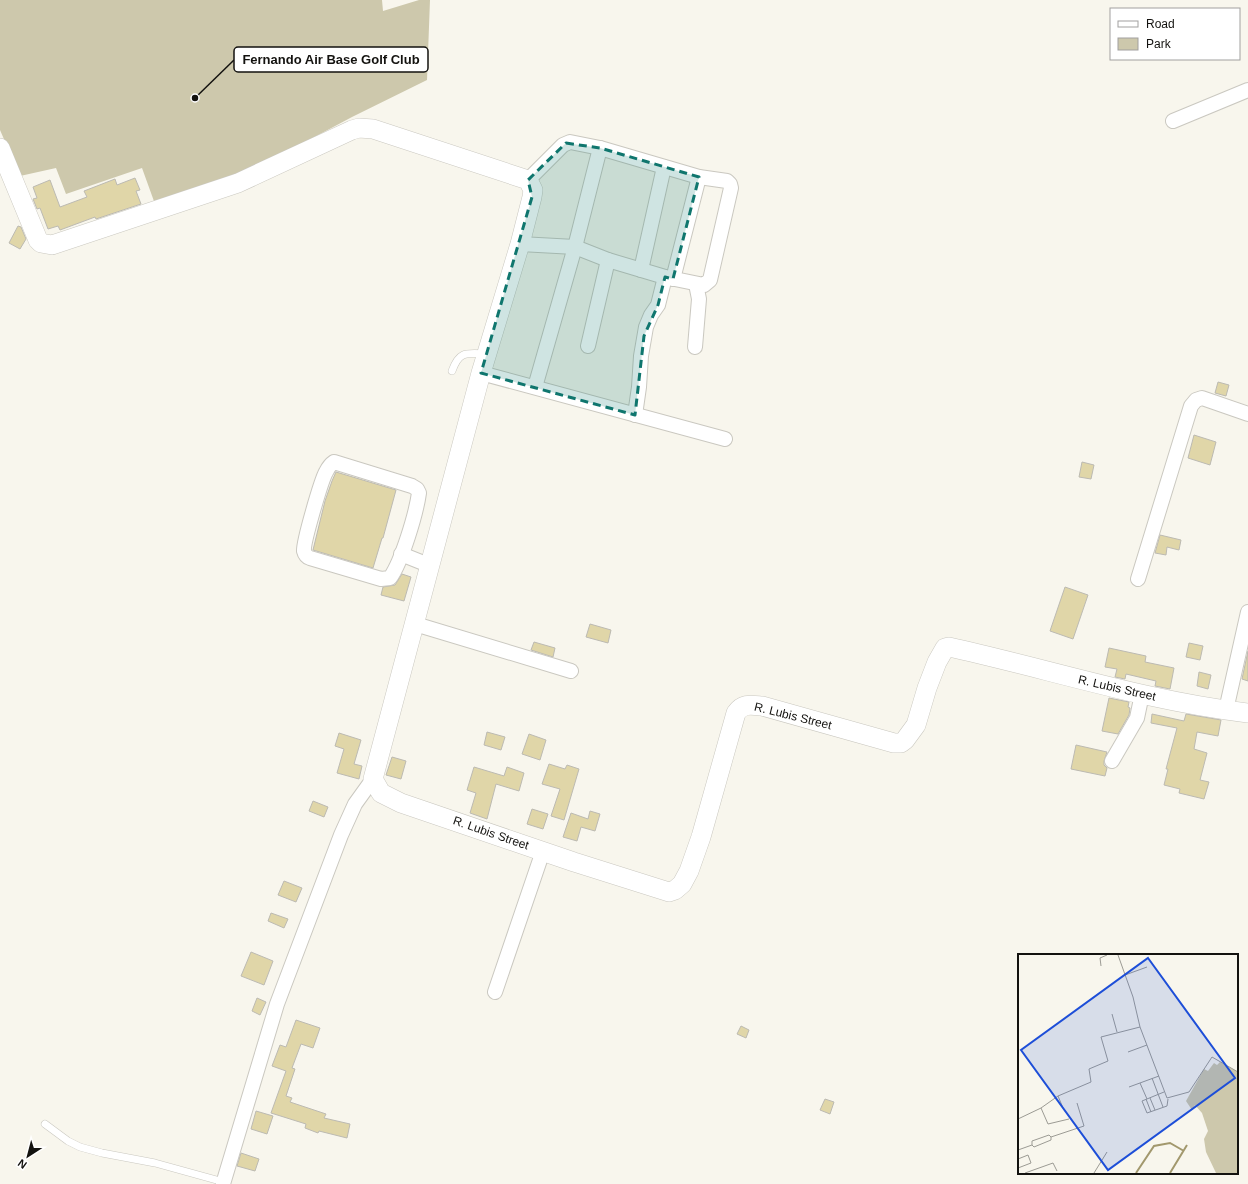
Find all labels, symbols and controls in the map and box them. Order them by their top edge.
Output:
legend [1110,8,1240,60]
text: Road [1146,17,1175,31]
text: Park [1146,37,1172,51]
callout: Fernando Air Base Golf Club [234,47,428,72]
text: Fernando Air Base Golf Club [242,52,420,67]
street label: R. Lubis Street [1077,672,1158,704]
street label: R. Lubis Street [753,700,834,733]
street label: R. Lubis Street [451,813,531,853]
inset map [1018,954,1238,1174]
north arrow [8,1136,48,1176]
text: N [15,1157,29,1171]

